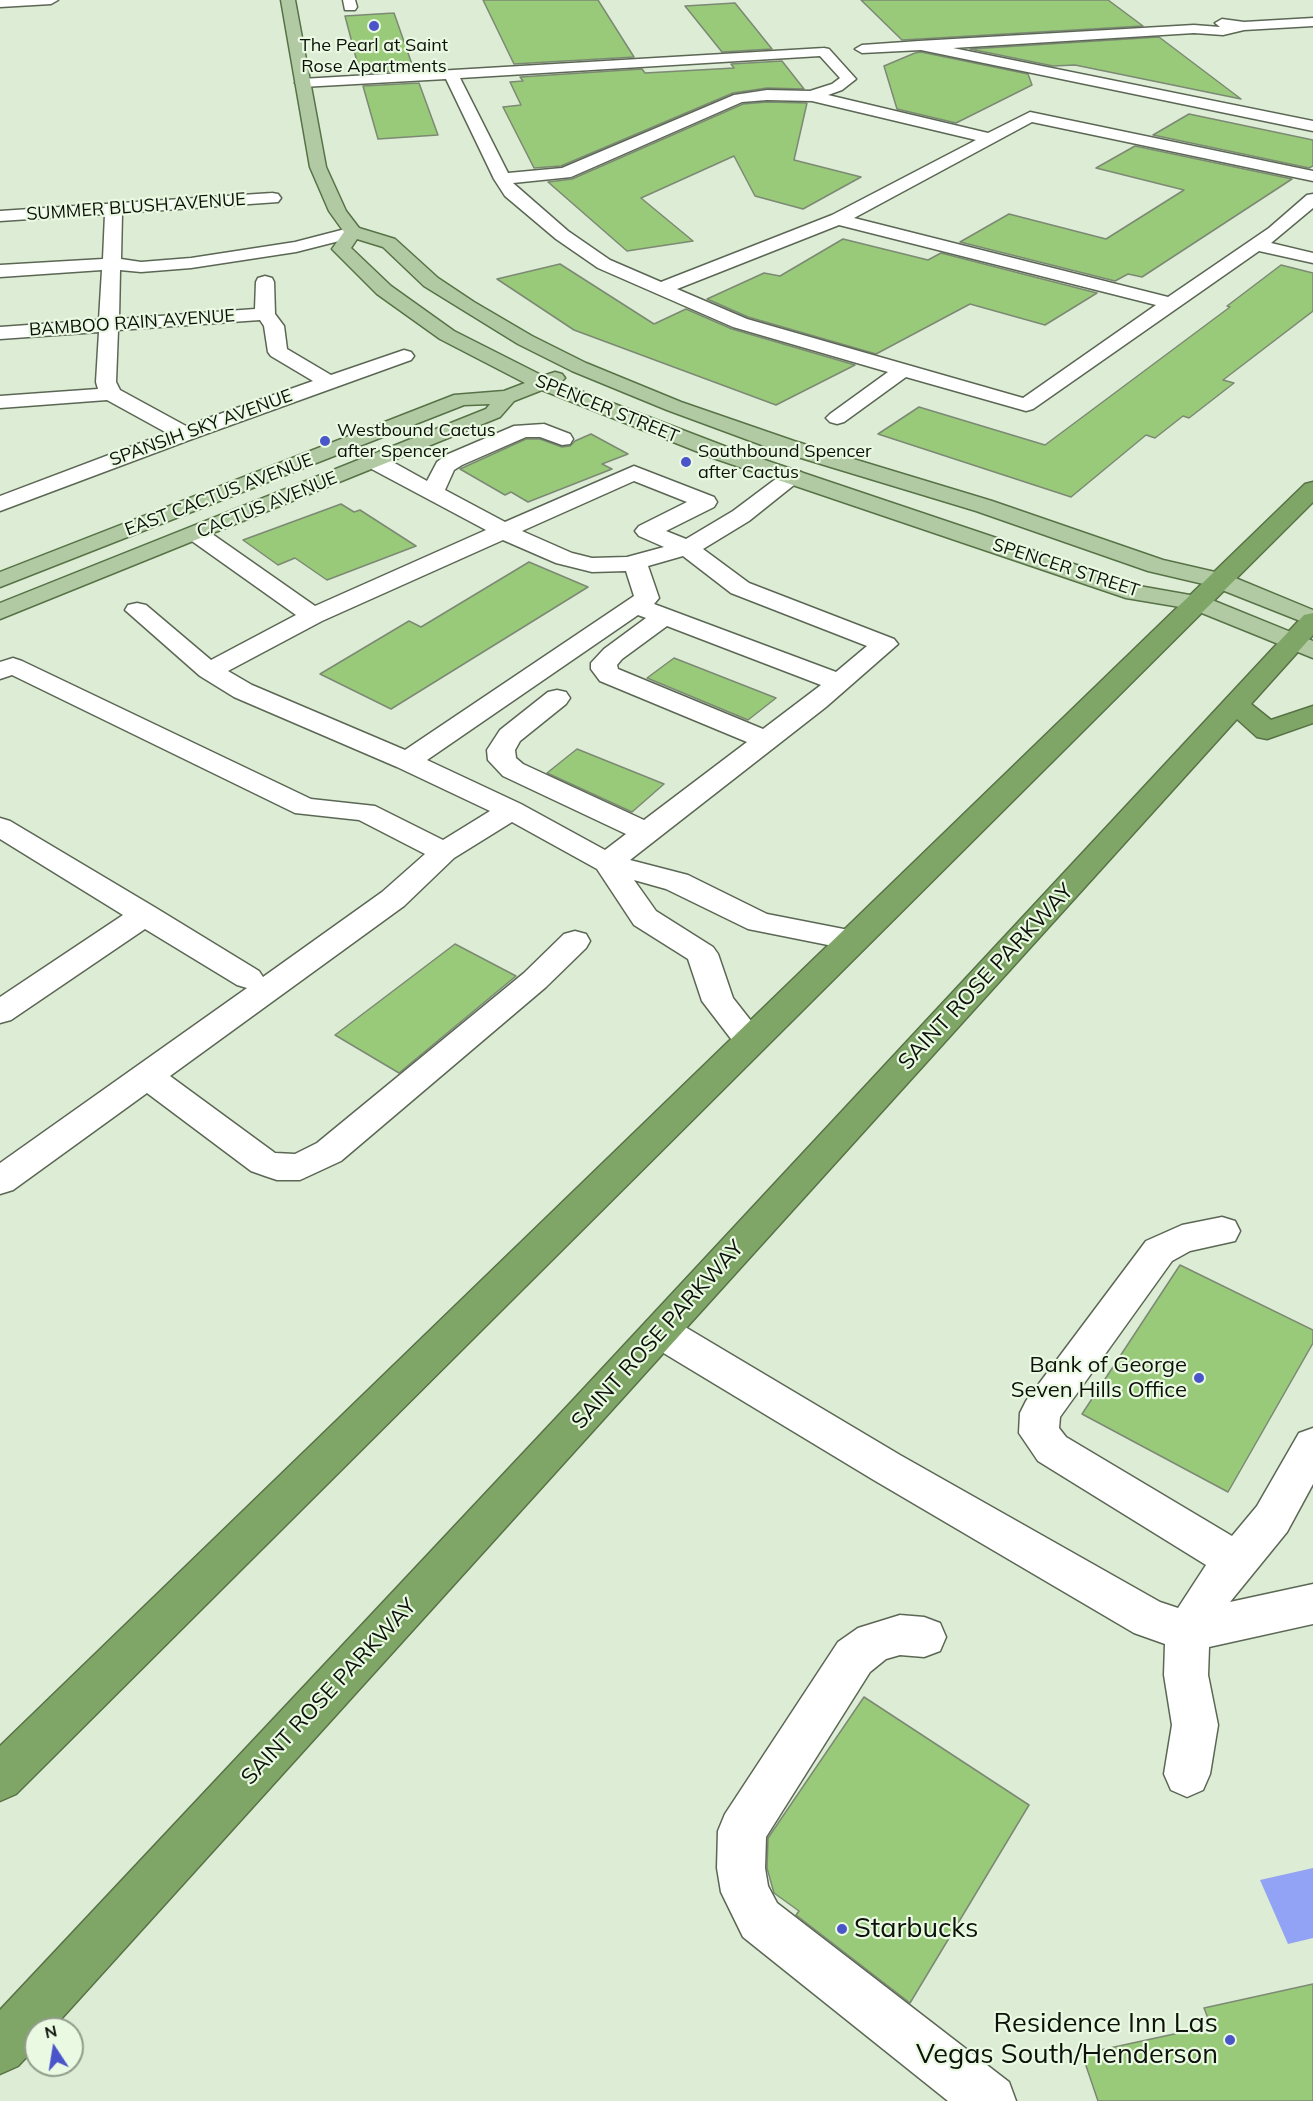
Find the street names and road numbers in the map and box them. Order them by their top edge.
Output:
street label: SUMMER BLUSH AVENUE [26,189,246,225]
street label: BAMBOO RAIN AVENUE [28,305,236,341]
street label: SPENCER STREET [532,370,682,448]
street label: SPANSIH SKY AVENUE [107,385,295,471]
street label: EAST CACTUS AVENUE [122,449,316,541]
street label: CACTUS AVENUE [194,467,340,543]
street label: SPENCER STREET [990,534,1142,602]
street label: SAINT ROSE PARKWAY [893,879,1079,1075]
street label: SAINT ROSE PARKWAY [566,1235,750,1435]
street label: SAINT ROSE PARKWAY [236,1594,422,1790]

